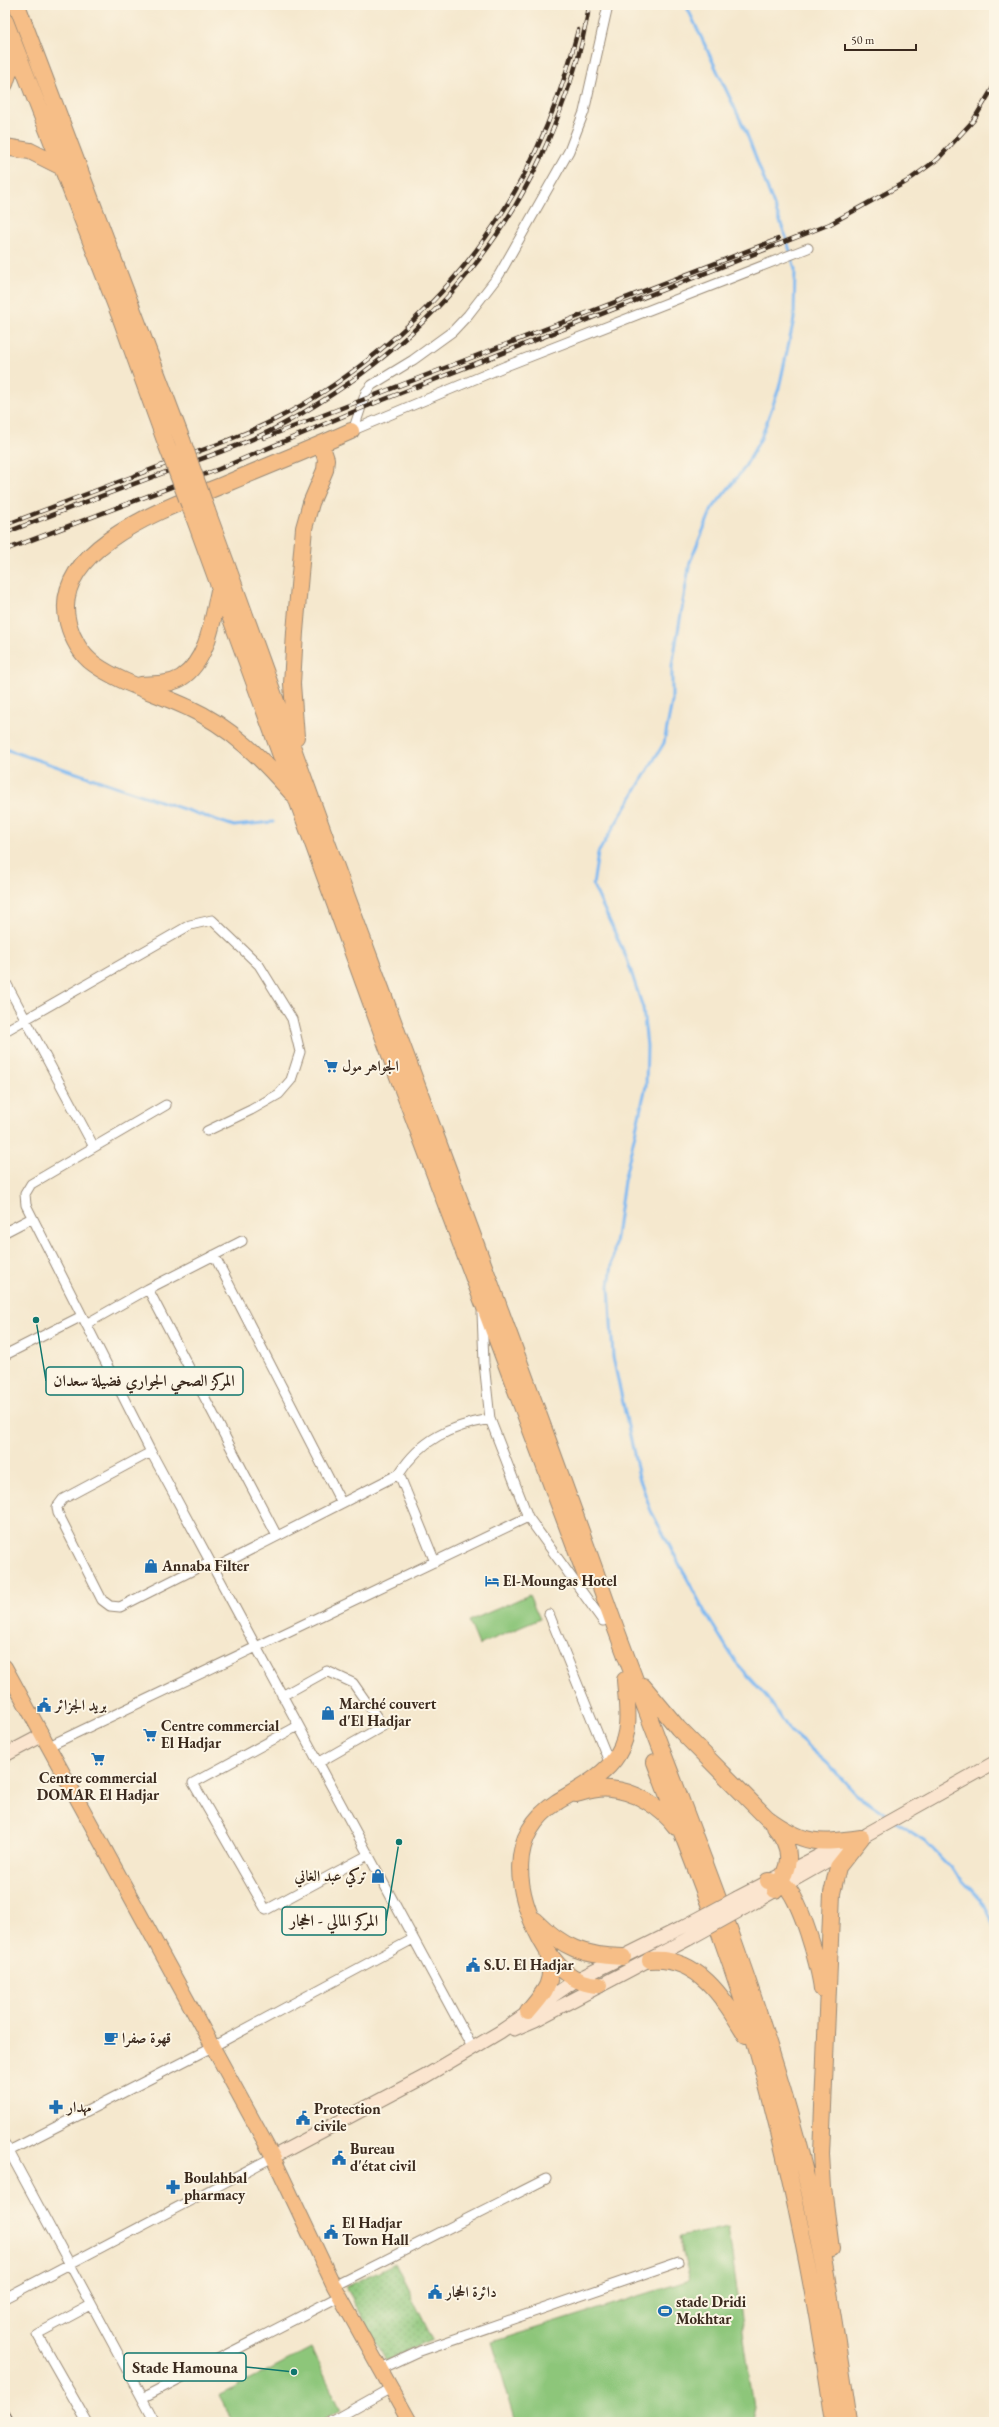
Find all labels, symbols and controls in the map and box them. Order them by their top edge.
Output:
scale bar [845,26,916,52]
text: 50 m [851,32,875,48]
place label: الجواهر مول [342,1056,399,1076]
supermarket icon: الجواهر مول [323,1058,339,1074]
callout: المركز الصحي الجواري فضيلة سعدان [46,1367,243,1395]
text: المركز الصحي الجواري فضيلة سعدان [53,1370,235,1395]
place label: Annaba Filter [161,1556,250,1575]
shop icon: Annaba Filter [143,1558,159,1574]
place label: El-Moungas Hotel [503,1571,618,1590]
hotel icon: El-Moungas Hotel [484,1573,500,1589]
place label: Marché couvert d'El Hadjar [339,1694,437,1730]
place label: بريد الجزائر [53,1695,107,1715]
public building icon: بريد الجزائر [36,1697,52,1713]
shop icon: Marché couvert d'El Hadjar [320,1705,336,1721]
place label: Centre commercial El Hadjar [161,1716,280,1752]
supermarket icon: Centre commercial El Hadjar [142,1727,158,1743]
supermarket icon: Centre commercial DOMAR El Hadjar [90,1751,106,1767]
place label: Centre commercial DOMAR El Hadjar [37,1768,160,1804]
place label: تركي عبد الغاني [293,1866,367,1888]
shop icon: تركي عبد الغاني [370,1868,386,1884]
callout: المركز المالي - الحجار [282,1907,386,1935]
text: المركز المالي - الحجار [288,1910,378,1934]
place label: S.U. El Hadjar [484,1955,574,1974]
public building icon: S.U. El Hadjar [465,1957,481,1973]
place label: قهوة صفرا [122,2028,171,2048]
cafe icon: قهوة صفرا [103,2030,119,2046]
place label: مهدار [65,2097,92,2117]
pharmacy icon: مهدار [48,2099,64,2115]
place label: Protection civile [314,2099,381,2135]
public building icon: Protection civile [295,2110,311,2126]
place label: Bureau d'état civil [350,2139,417,2175]
public building icon: Bureau d'état civil [331,2150,347,2166]
place label: Boulahbal pharmacy [184,2168,248,2204]
pharmacy icon: Boulahbal pharmacy [165,2179,181,2195]
place label: El Hadjar Town Hall [342,2213,409,2249]
public building icon: El Hadjar Town Hall [323,2224,339,2240]
place label: دائرة الحجار [444,2282,497,2301]
public building icon: دائرة الحجار [427,2284,443,2300]
place label: stade Dridi Mokhtar [676,2292,747,2328]
sports icon: stade Dridi Mokhtar [657,2303,673,2319]
callout: Stade Hamouna [124,2353,246,2381]
text: Stade Hamouna [132,2357,239,2378]

